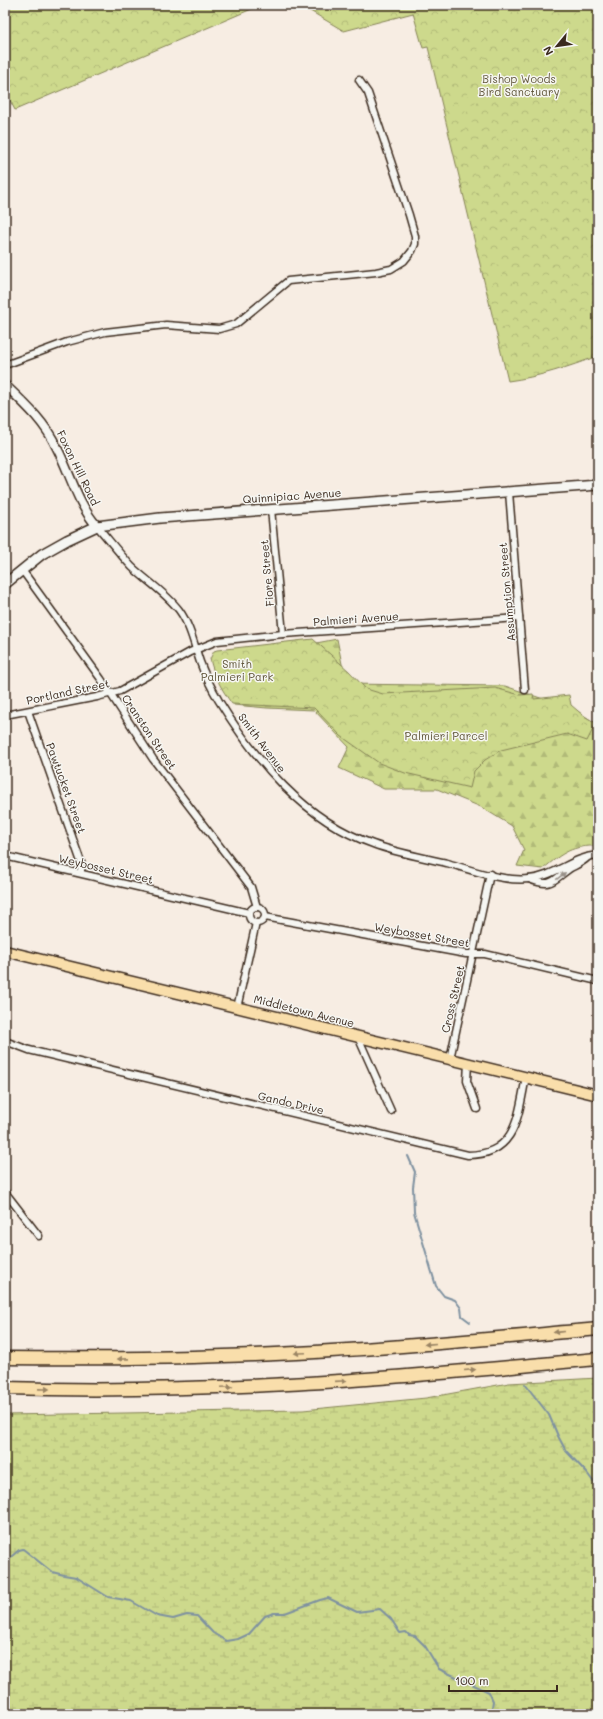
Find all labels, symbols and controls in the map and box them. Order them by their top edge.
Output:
north arrow [537,26,577,66]
text: N [539,44,556,58]
park label: Bishop Woods Bird Sanctuary [479,71,560,99]
street label: Foxon Hill Road [54,428,103,508]
street label: Quinnipiac Avenue [242,485,342,506]
street label: Fiore Street [256,539,277,607]
street label: Assumption Street [495,542,518,642]
street label: Palmieri Avenue [313,608,399,629]
park label: Smith Palmieri Park [201,656,273,684]
street label: Portland Street [25,675,111,708]
street label: Cranston Street [119,691,180,772]
street label: Smith Avenue [235,710,290,776]
park label: Palmieri Parcel [405,728,487,743]
street label: Pawtucket Street [43,740,90,835]
street label: Weybosset Street [57,850,155,887]
one-way arrow [555,872,566,881]
street label: Weybosset Street [373,919,471,950]
street label: Cross Street [437,963,468,1034]
street label: Middletown Avenue [252,991,356,1030]
street label: Gando Drive [257,1088,326,1117]
one-way arrow [553,1329,565,1336]
one-way arrow [424,1340,436,1347]
one-way arrow [294,1350,306,1357]
one-way arrow [116,1356,129,1362]
one-way arrow [464,1367,476,1374]
one-way arrow [335,1377,347,1384]
one-way arrow [221,1384,234,1390]
one-way arrow [38,1386,51,1392]
scale bar [449,1667,557,1693]
text: 100 m [455,1672,489,1688]

